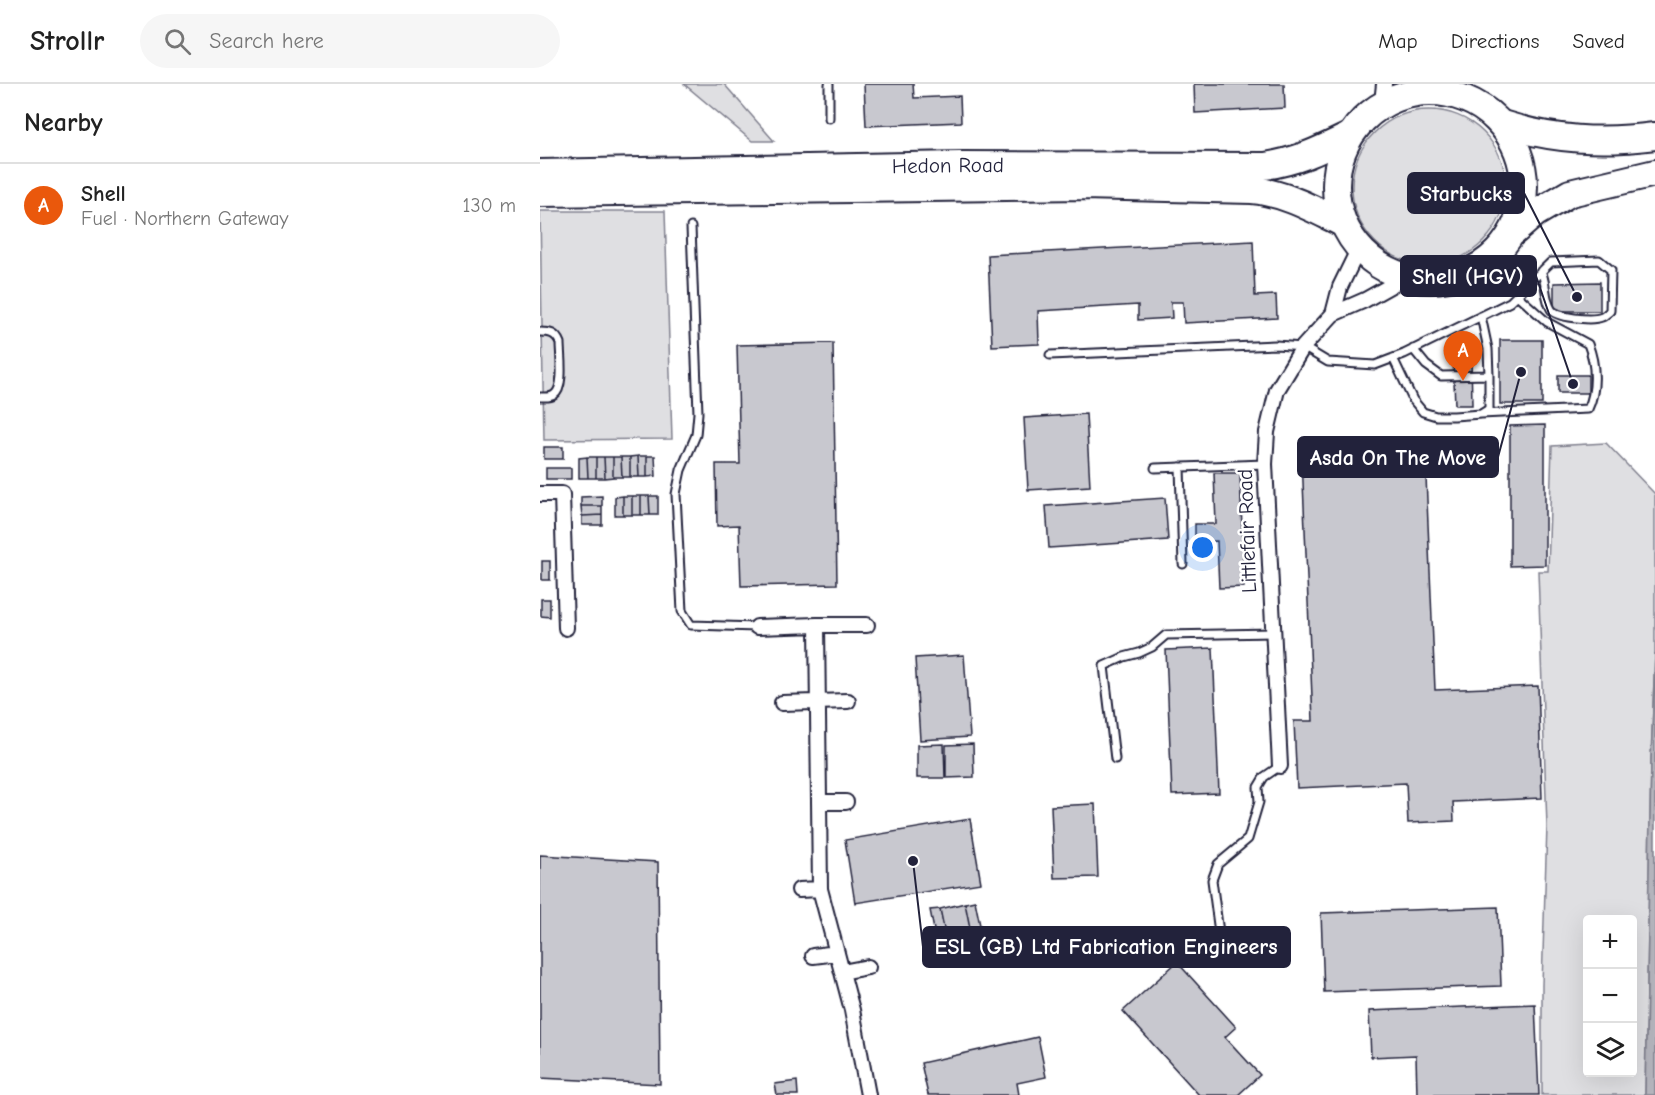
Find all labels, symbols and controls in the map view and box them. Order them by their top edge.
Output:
search box [140,14,560,68]
text: Strollr [30,25,104,57]
icon: search [161,25,194,58]
text: Search here [209,28,324,54]
text: Map [1378,29,1418,53]
text: Directions [1451,29,1540,53]
text: Saved [1573,29,1625,53]
text: Nearby [24,108,103,138]
street label: Hedon Road [892,153,1004,178]
callout: Starbucks [1408,173,1524,213]
text: Shell [81,181,126,207]
text: Starbucks [1420,181,1512,207]
text: A [38,194,49,217]
text: 130 m [463,194,516,217]
text: Fuel · Northern Gateway [81,207,289,230]
callout: Shell (HGV) [1401,256,1536,296]
text: Shell (HGV) [1412,264,1524,290]
pin: A [1444,332,1482,381]
callout: Asda On The Move [1298,437,1498,477]
text: Asda On The Move [1310,445,1486,471]
street label: Littlefair Road [1233,469,1261,593]
your location [1188,533,1217,562]
map controls [1583,915,1637,1077]
button: + [1583,915,1637,969]
callout: ESL (GB) Ltd Fabrication Engineers [923,927,1290,967]
text: ESL (GB) Ltd Fabrication Engineers [934,934,1278,960]
button: − [1583,969,1637,1023]
button: layers [1583,1023,1637,1077]

